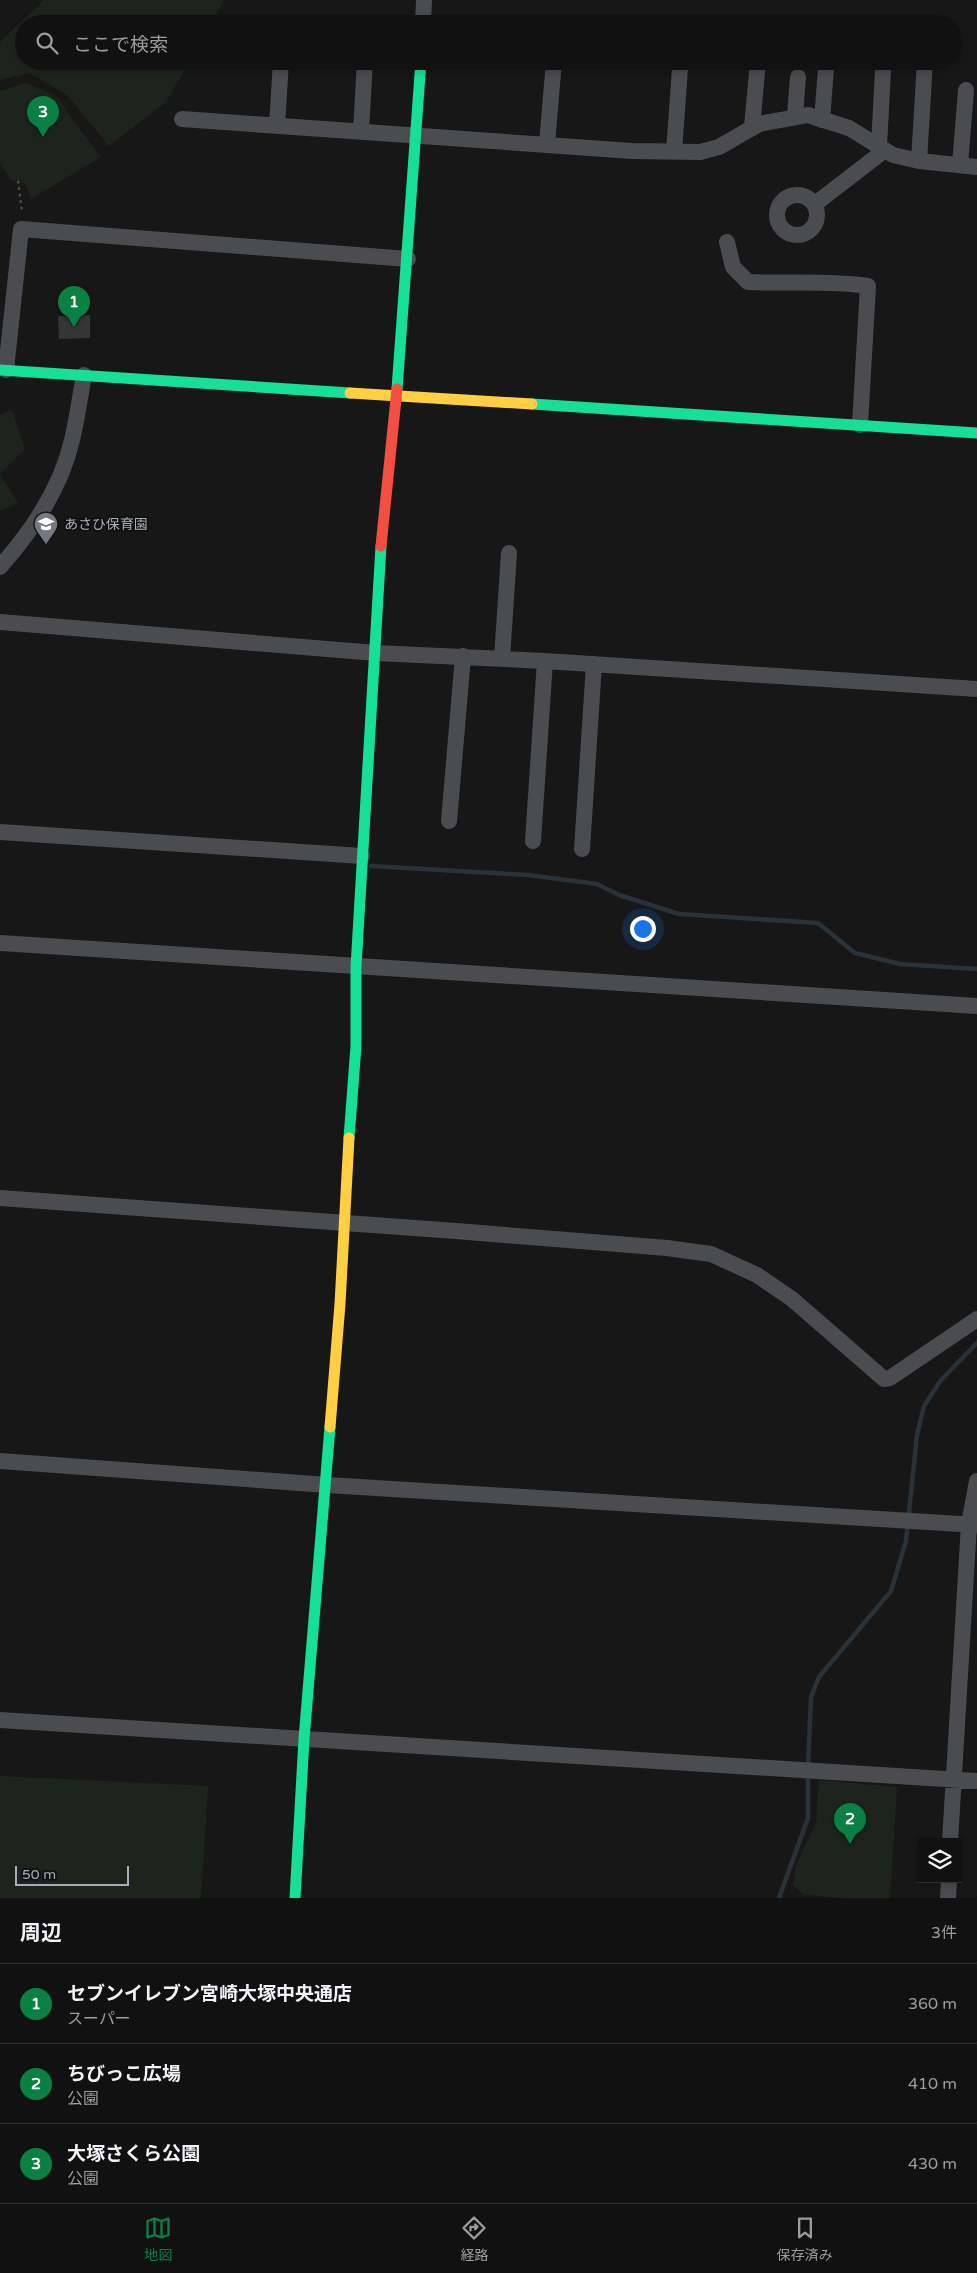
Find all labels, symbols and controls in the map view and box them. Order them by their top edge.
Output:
search box [15,15,962,70]
icon: search [33,29,61,57]
text: ここで検索 [73,34,168,56]
pin: 3 [27,96,59,137]
pin: 1 [58,286,90,327]
school or university icon: あさひ保育園 [33,511,59,545]
place label: あさひ保育園 [64,516,148,533]
your location [630,916,656,942]
pin: 2 [834,1803,866,1844]
map controls [917,1838,962,1883]
button: layers [917,1838,962,1883]
scale bar [15,1863,129,1886]
text: 50 m [22,1866,56,1883]
text: 周辺 [20,1921,62,1946]
text: 3件 [931,1923,957,1943]
text: セブンイレブン宮崎大塚中央通店 [67,1983,352,2005]
text: 1 [31,1994,41,2014]
text: 360 m [908,1994,957,2014]
text: スーパー [67,2009,131,2029]
text: ちびっこ広場 [67,2063,181,2085]
text: 2 [31,2074,41,2094]
text: 410 m [908,2074,957,2094]
text: 公園 [67,2089,99,2109]
text: 大塚さくら公園 [67,2143,200,2165]
text: 3 [31,2154,41,2174]
text: 430 m [908,2154,957,2174]
text: 公園 [67,2169,99,2189]
tab: 地図 [144,2214,172,2264]
tab: 経路 [460,2214,488,2264]
tab: 保存済み [777,2214,833,2264]

